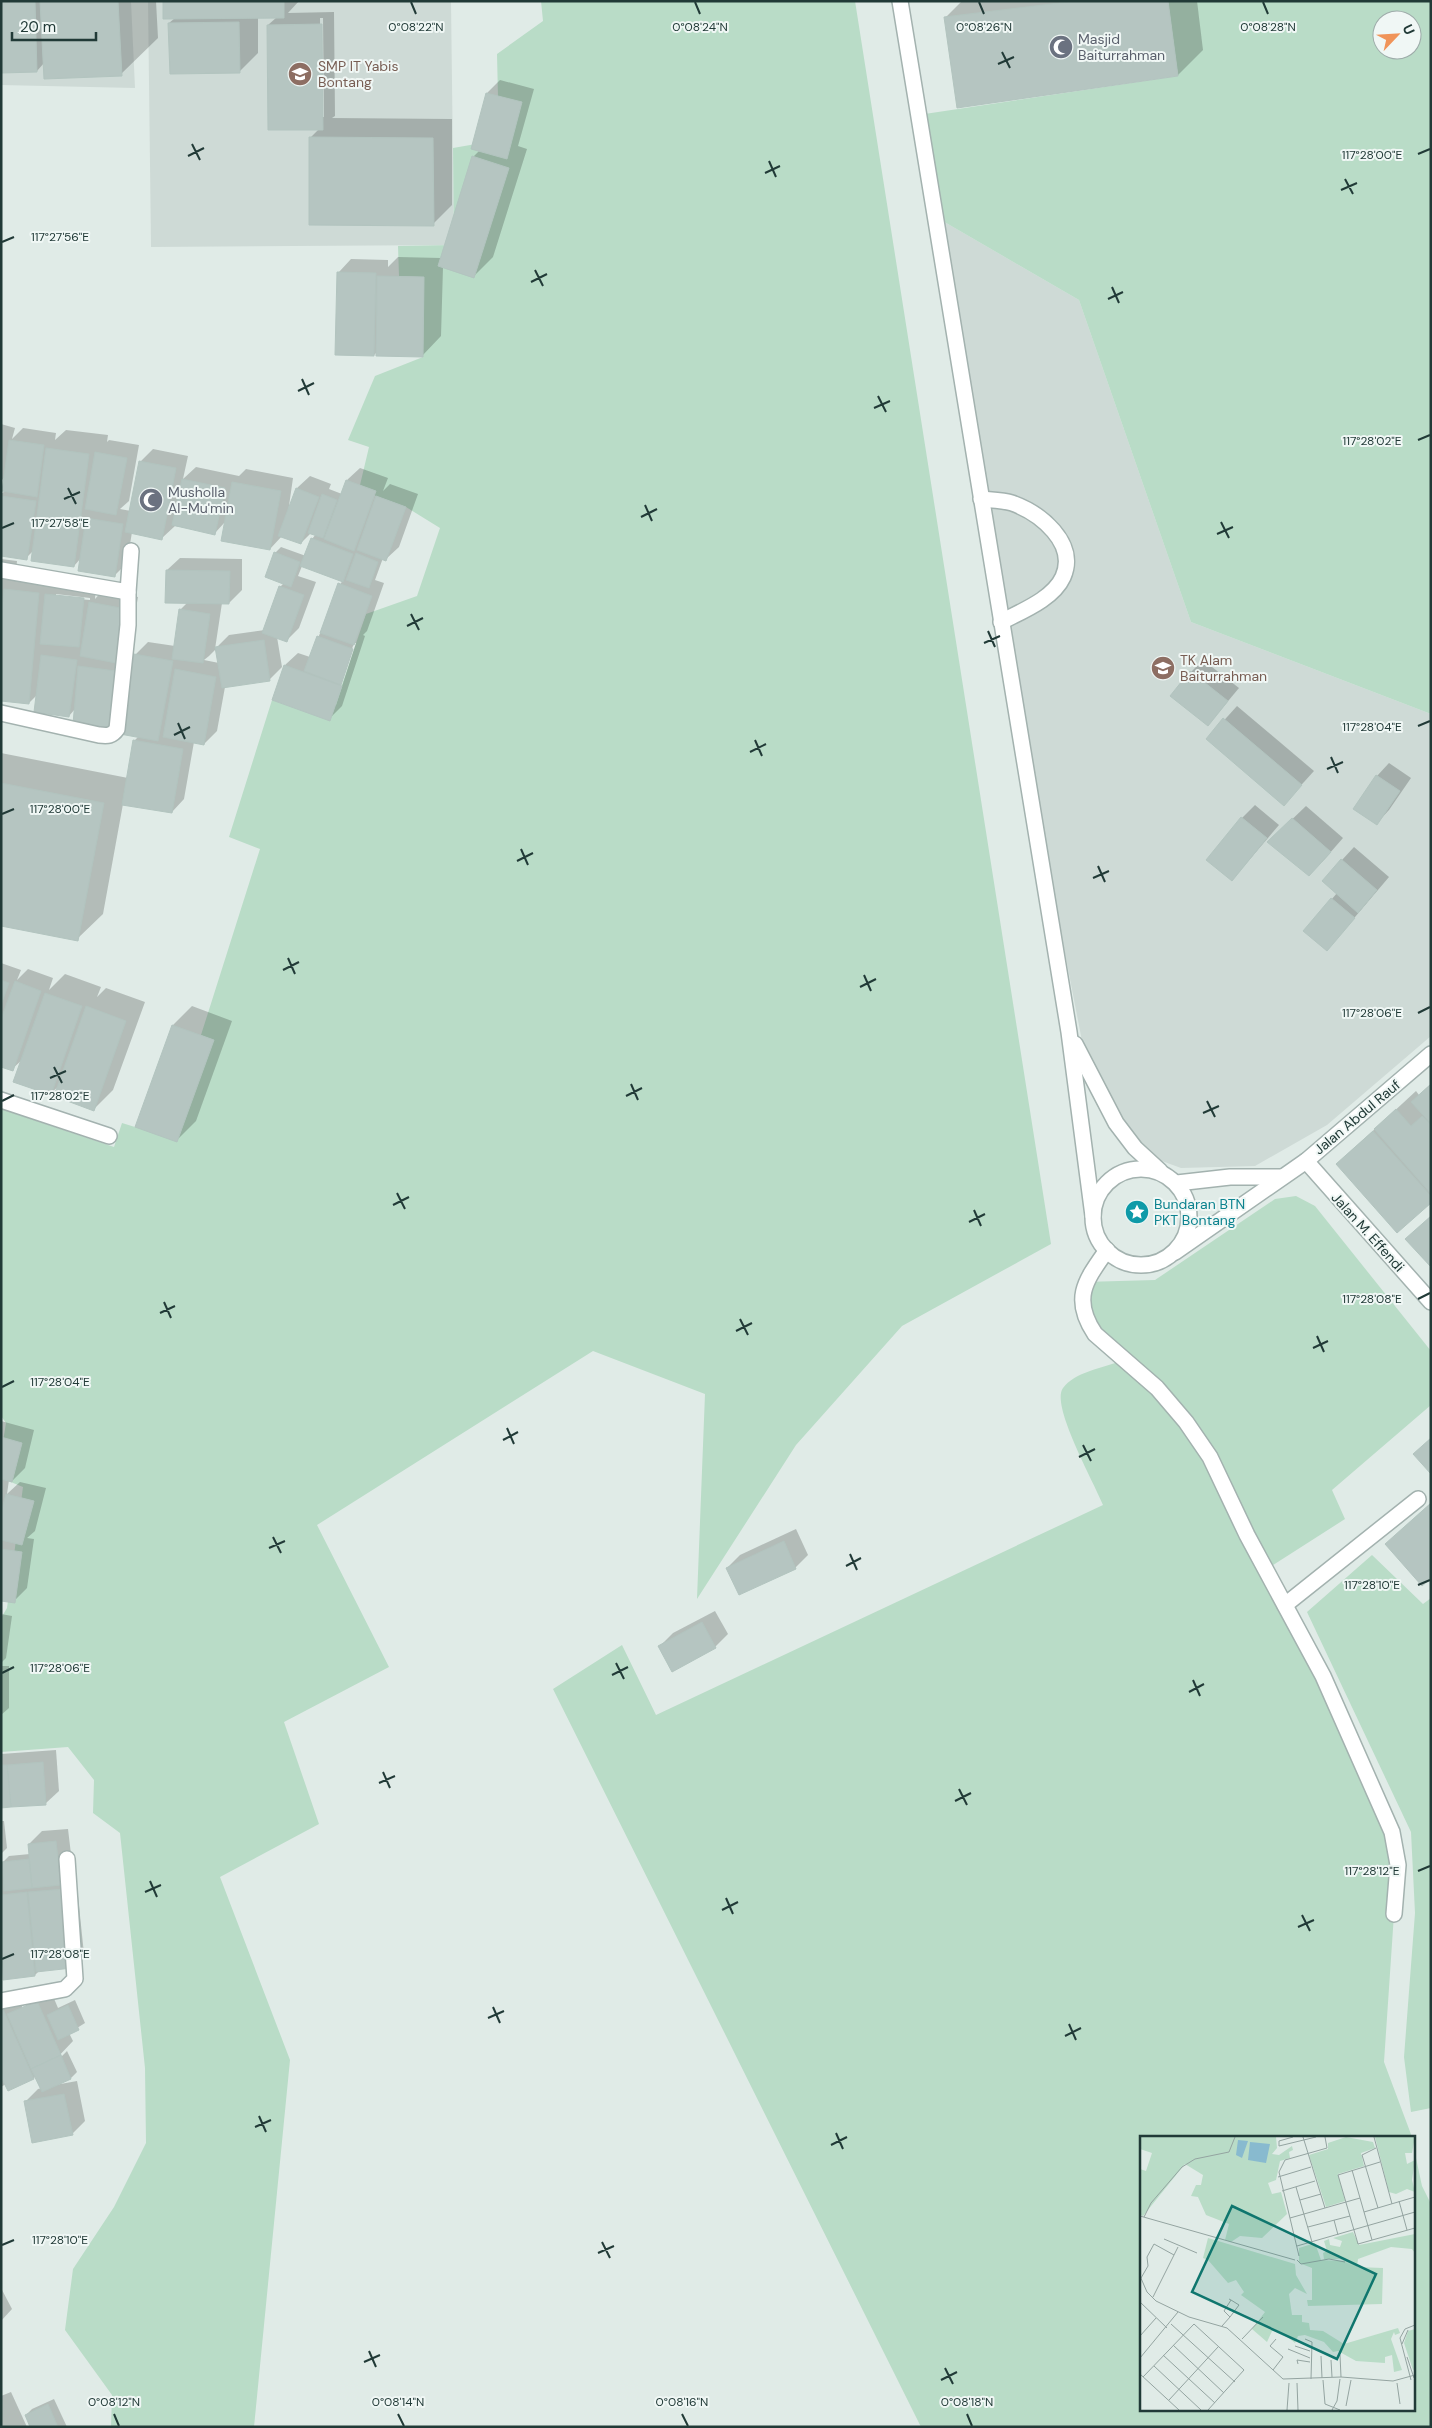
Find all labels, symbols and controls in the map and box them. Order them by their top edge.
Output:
scale bar [12,10,96,42]
north arrow [1372,10,1422,60]
text: 20 m [20,17,56,37]
text: 0°08'22"N [388,19,444,35]
text: 0°08'24"N [672,19,728,35]
text: 0°08'26"N [956,19,1012,35]
text: 0°08'28"N [1240,19,1296,35]
text: U [1399,21,1419,38]
place label: Masjid Baiturrahman [1078,30,1165,64]
mosque icon: Masjid Baiturrahman [1048,34,1074,60]
place label: SMP IT Yabis Bontang [318,57,398,91]
school or university icon: SMP IT Yabis Bontang [287,61,313,87]
text: 117°28'00"E [1342,147,1403,163]
text: 117°27'56"E [31,229,89,245]
text: 117°28'02"E [1342,433,1402,449]
place label: Musholla Al-Mu'min [168,483,234,517]
mosque icon: Musholla Al-Mu'min [138,487,164,513]
text: 117°27'58"E [31,515,89,531]
place label: TK Alam Baiturrahman [1180,651,1267,685]
school or university icon: TK Alam Baiturrahman [1150,655,1176,681]
text: 117°28'04"E [1342,719,1402,735]
text: 117°28'00"E [30,801,91,817]
text: 117°28'06"E [1342,1005,1402,1021]
street label: Jalan Abdul Rauf [1310,1075,1404,1158]
text: 117°28'02"E [30,1088,90,1104]
street label: Jalan M. Effendi [1328,1189,1408,1275]
place label: Bundaran BTN PKT Bontang [1154,1195,1245,1229]
place icon: Bundaran BTN PKT Bontang [1124,1199,1150,1225]
text: 117°28'08"E [1342,1291,1402,1307]
text: 117°28'04"E [30,1374,90,1390]
text: 117°28'10"E [1344,1577,1400,1593]
text: 117°28'06"E [30,1660,90,1676]
text: 117°28'12"E [1345,1863,1400,1879]
text: 117°28'08"E [30,1946,90,1962]
inset map [1140,2136,1414,2410]
text: 117°28'10"E [32,2232,88,2248]
text: 0°08'12"N [88,2394,140,2410]
text: 0°08'14"N [372,2394,424,2410]
text: 0°08'16"N [656,2394,708,2410]
text: 0°08'18"N [941,2394,993,2410]

